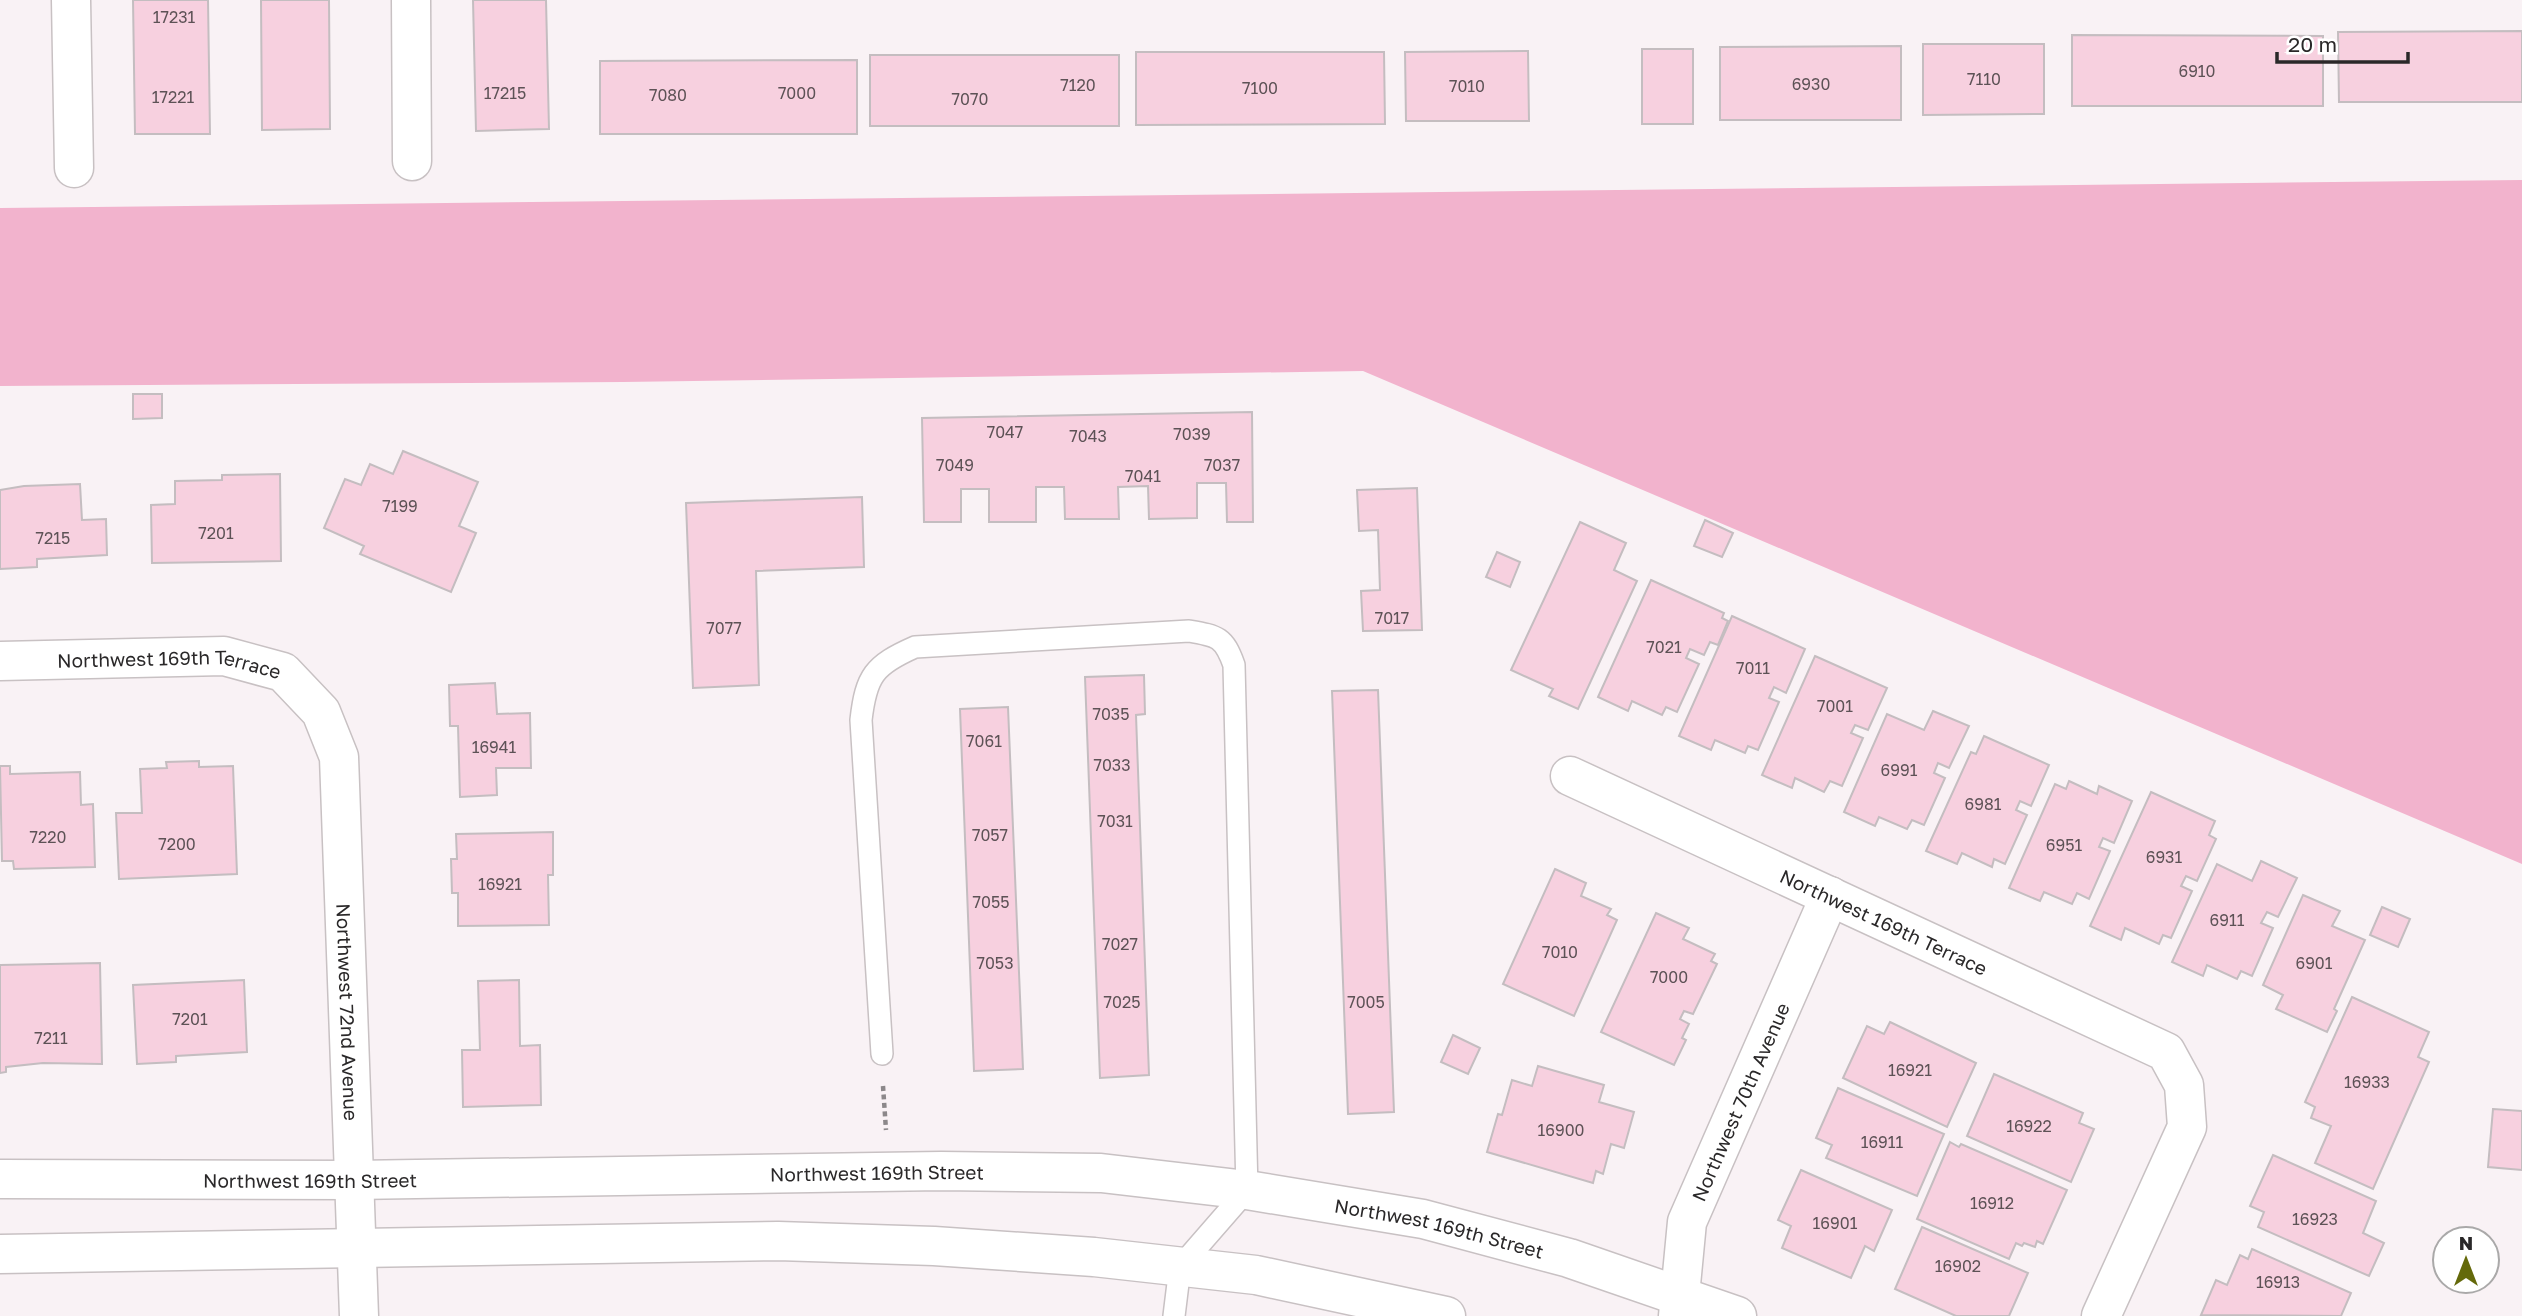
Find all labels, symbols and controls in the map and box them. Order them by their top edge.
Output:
house number: 17231 [153,7,196,27]
scale bar [2277,21,2408,65]
text: 20 m [2288,31,2337,57]
house number: 6910 [2178,61,2216,81]
house number: 7110 [1967,69,2001,89]
house number: 6930 [1792,74,1830,94]
house number: 7120 [1060,75,1096,95]
house number: 7010 [1449,76,1485,96]
house number: 7100 [1242,78,1278,98]
house number: 17215 [484,83,526,103]
house number: 7000 [778,83,816,103]
house number: 7080 [649,85,687,105]
house number: 17221 [152,87,195,107]
house number: 7070 [952,89,988,109]
house number: 7047 [987,422,1023,442]
house number: 7039 [1173,424,1211,444]
house number: 7043 [1069,426,1107,446]
house number: 7049 [936,455,974,475]
house number: 7037 [1204,455,1240,475]
house number: 7041 [1125,466,1161,486]
house number: 7199 [382,496,418,516]
house number: 7201 [198,523,234,543]
house number: 7215 [36,528,70,548]
house number: 7017 [1375,608,1409,628]
house number: 7077 [706,618,742,638]
house number: 7021 [1646,637,1682,657]
street label: Northwest 169th Terrace [57,644,284,682]
house number: 7011 [1736,658,1770,678]
house number: 7001 [1817,696,1853,716]
house number: 7035 [1092,704,1130,724]
house number: 7061 [966,731,1002,751]
house number: 16941 [472,737,517,757]
house number: 7033 [1093,755,1131,775]
house number: 6991 [1881,760,1918,780]
house number: 6981 [1965,794,2002,814]
house number: 7031 [1097,811,1133,831]
house number: 7057 [972,825,1008,845]
house number: 7220 [30,827,66,847]
house number: 7200 [158,834,196,854]
house number: 6951 [2046,835,2082,855]
house number: 6931 [2146,847,2182,867]
street label: Northwest 169th Terrace [1777,864,1991,979]
house number: 16921 [478,874,522,894]
house number: 7055 [973,892,1009,912]
street label: Northwest 72nd Avenue [333,903,364,1121]
house number: 6911 [2210,910,2245,930]
house number: 7027 [1102,934,1138,954]
house number: 7010 [1542,942,1578,962]
house number: 7053 [976,953,1014,973]
house number: 6901 [2295,953,2333,973]
house number: 7000 [1650,967,1688,987]
house number: 7025 [1104,992,1140,1012]
house number: 7005 [1347,992,1385,1012]
street label: Northwest 70th Avenue [1686,999,1793,1204]
house number: 7201 [172,1009,208,1029]
house number: 7211 [34,1028,68,1048]
house number: 16921 [1888,1060,1932,1080]
house number: 16933 [2344,1072,2390,1092]
house number: 16922 [2006,1116,2052,1136]
house number: 16900 [1538,1120,1584,1140]
house number: 16911 [1861,1132,1904,1152]
street label: Northwest 169th Street [770,1159,984,1185]
street label: Northwest 169th Street [203,1168,417,1192]
street label: Northwest 169th Street [1333,1193,1546,1262]
house number: 16912 [1970,1193,2014,1213]
house number: 16923 [2292,1209,2338,1229]
house number: 16901 [1813,1213,1858,1233]
north arrow [2431,1225,2501,1295]
text: N [2459,1231,2473,1254]
house number: 16902 [1935,1256,1981,1276]
house number: 16913 [2256,1272,2300,1292]

